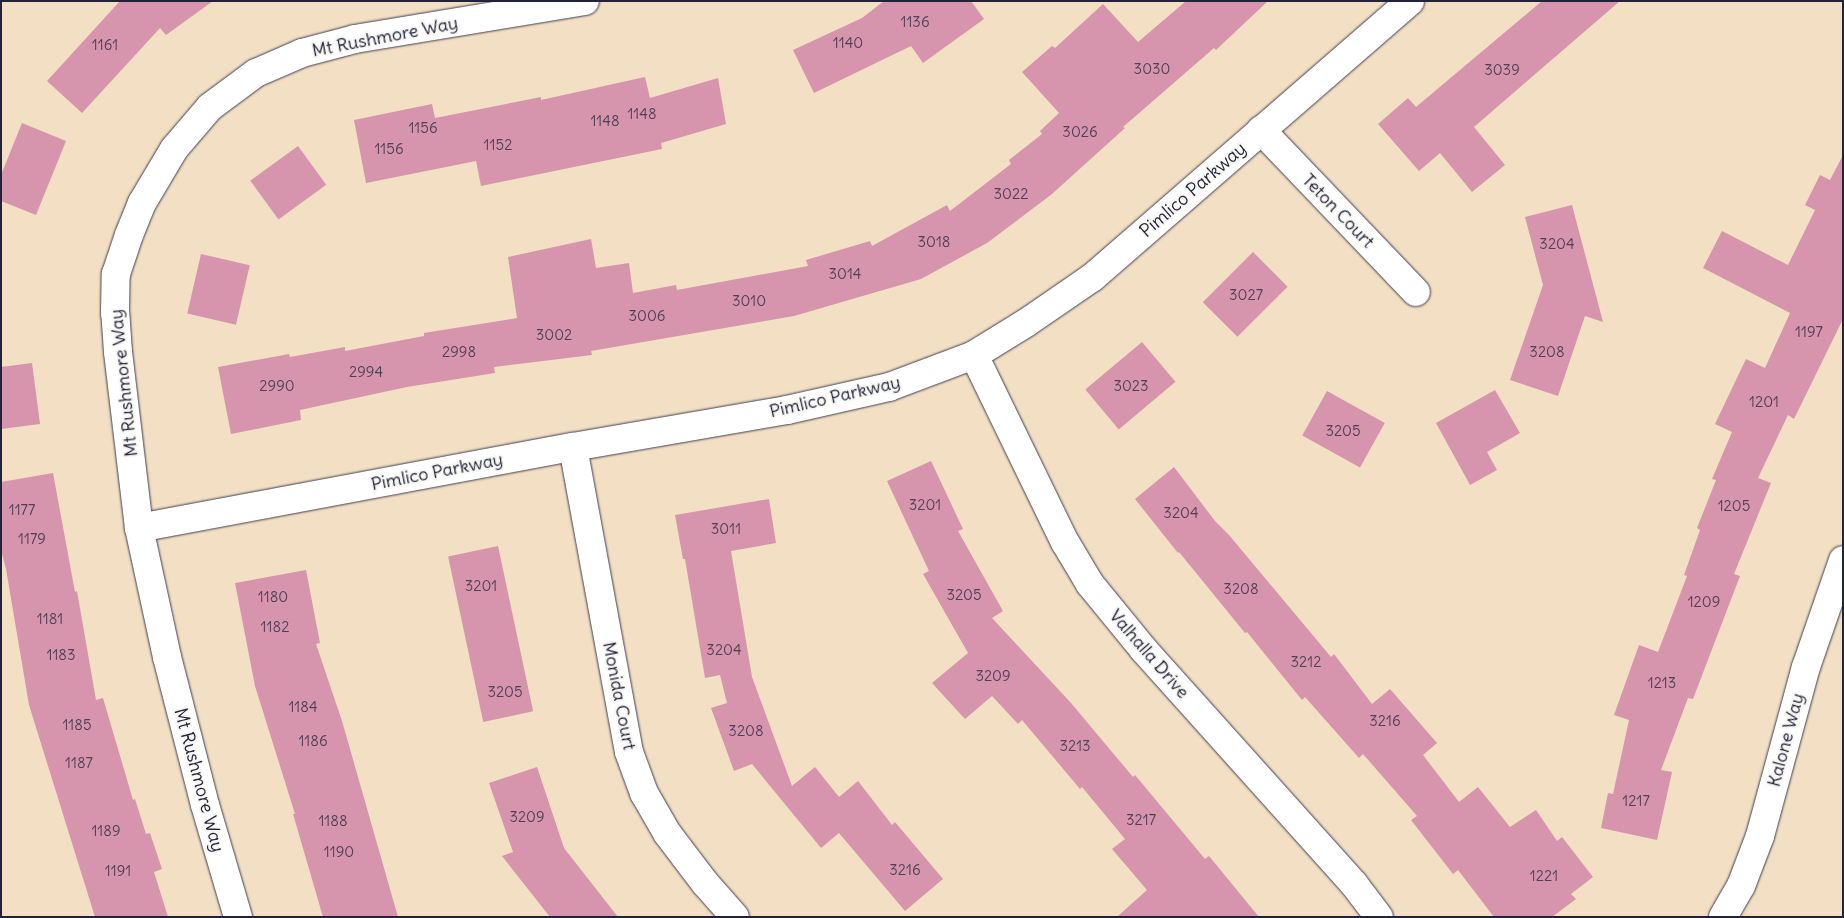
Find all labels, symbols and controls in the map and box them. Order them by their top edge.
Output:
street label: Mt Rushmore Way [310,12,460,62]
house number: 1136 [900,13,930,31]
house number: 1140 [833,34,863,52]
house number: 1161 [92,36,118,54]
house number: 3030 [1134,60,1170,78]
house number: 3039 [1484,61,1520,79]
house number: 1148 [627,105,657,123]
house number: 1148 [590,112,620,130]
house number: 1156 [408,119,438,137]
house number: 3026 [1062,123,1098,141]
house number: 1152 [484,136,512,154]
street label: Pimlico Parkway [1135,138,1251,242]
house number: 1156 [374,140,404,158]
street label: Teton Court [1297,170,1379,252]
house number: 3022 [994,185,1028,203]
house number: 3018 [918,233,950,251]
house number: 3204 [1539,235,1575,253]
house number: 3014 [828,265,862,283]
house number: 3027 [1229,286,1263,304]
house number: 3010 [732,292,766,310]
house number: 3006 [629,307,665,325]
street label: Mt Rushmore Way [106,308,142,458]
house number: 1197 [1795,323,1823,341]
house number: 3002 [536,326,572,344]
house number: 2998 [442,343,476,361]
house number: 3208 [1529,343,1565,361]
house number: 2994 [349,363,383,381]
street label: Pimlico Parkway [767,371,903,423]
house number: 2990 [259,377,295,395]
house number: 3023 [1113,377,1149,395]
house number: 1201 [1749,393,1779,411]
house number: 3205 [1325,422,1361,440]
street label: Pimlico Parkway [369,449,505,495]
house number: 3201 [909,496,941,514]
house number: 1205 [1718,497,1750,515]
house number: 1177 [9,501,35,519]
house number: 3204 [1163,504,1199,522]
house number: 3011 [711,520,741,538]
house number: 1179 [18,530,46,548]
house number: 3201 [465,577,497,595]
house number: 3208 [1223,580,1259,598]
house number: 3205 [946,586,982,604]
house number: 1180 [258,588,288,606]
house number: 1209 [1688,593,1720,611]
street label: Valhalla Drive [1105,605,1193,703]
house number: 1181 [37,610,63,628]
house number: 1182 [261,618,289,636]
street label: Monida Court [598,640,640,752]
house number: 3204 [706,641,742,659]
house number: 1183 [46,646,76,664]
house number: 3212 [1291,653,1321,671]
house number: 3209 [975,667,1011,685]
house number: 1213 [1648,674,1676,692]
house number: 3205 [487,683,523,701]
street label: Kalone Way [1763,691,1809,789]
house number: 1184 [288,698,318,716]
street label: Mt Rushmore Way [169,706,229,854]
house number: 3216 [1369,712,1401,730]
house number: 1185 [62,716,92,734]
house number: 3208 [728,722,764,740]
house number: 1186 [298,732,328,750]
house number: 3213 [1059,737,1091,755]
house number: 1187 [65,754,93,772]
house number: 1217 [1622,792,1650,810]
house number: 3209 [509,808,545,826]
house number: 3217 [1126,811,1156,829]
house number: 1188 [318,812,348,830]
house number: 1189 [91,822,121,840]
house number: 1190 [324,843,354,861]
house number: 3216 [889,861,921,879]
house number: 1191 [105,862,131,880]
house number: 1221 [1530,867,1558,885]

